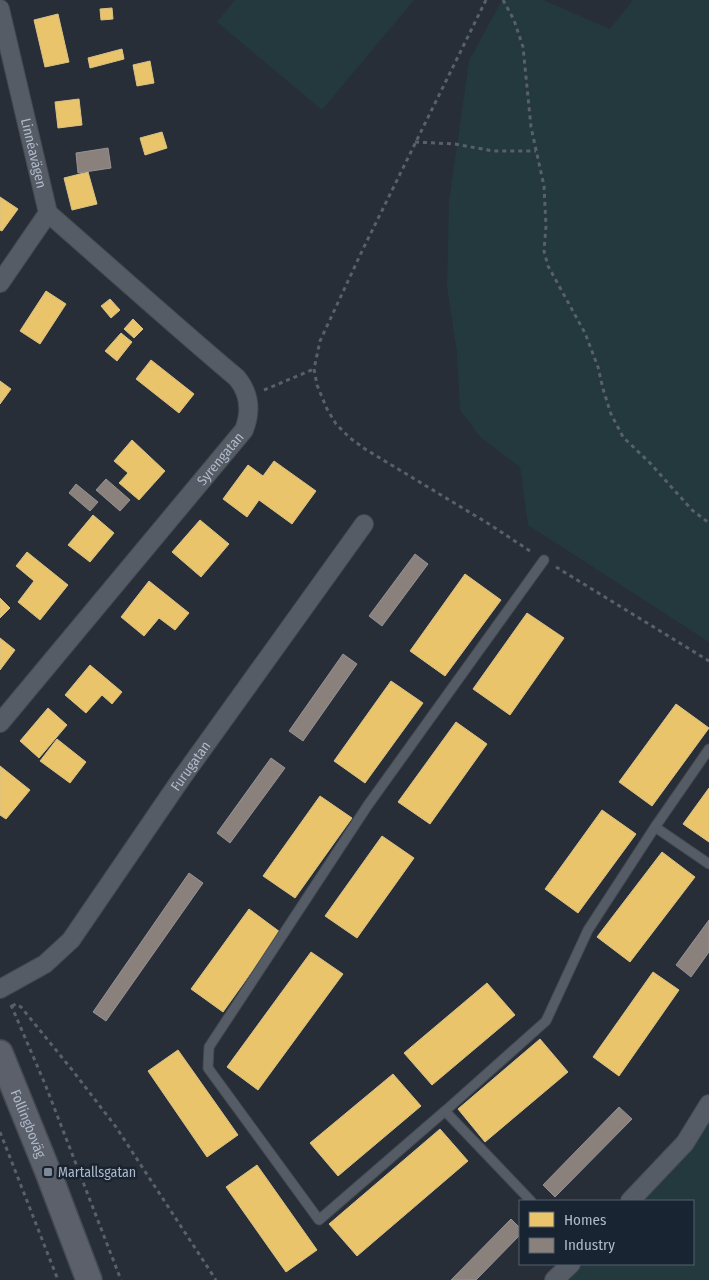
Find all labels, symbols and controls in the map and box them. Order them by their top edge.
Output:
street label: Linnéavägen [17,116,50,190]
street label: Syrengatan [193,429,247,489]
street label: Furugatan [167,738,214,794]
street label: Follingboväg [7,1087,50,1160]
place label: Martallsgatan [58,1164,136,1181]
marker: Martallsgatan [42,1166,54,1178]
legend [519,1200,694,1265]
text: Homes [564,1211,606,1229]
text: Industry [564,1236,615,1254]

